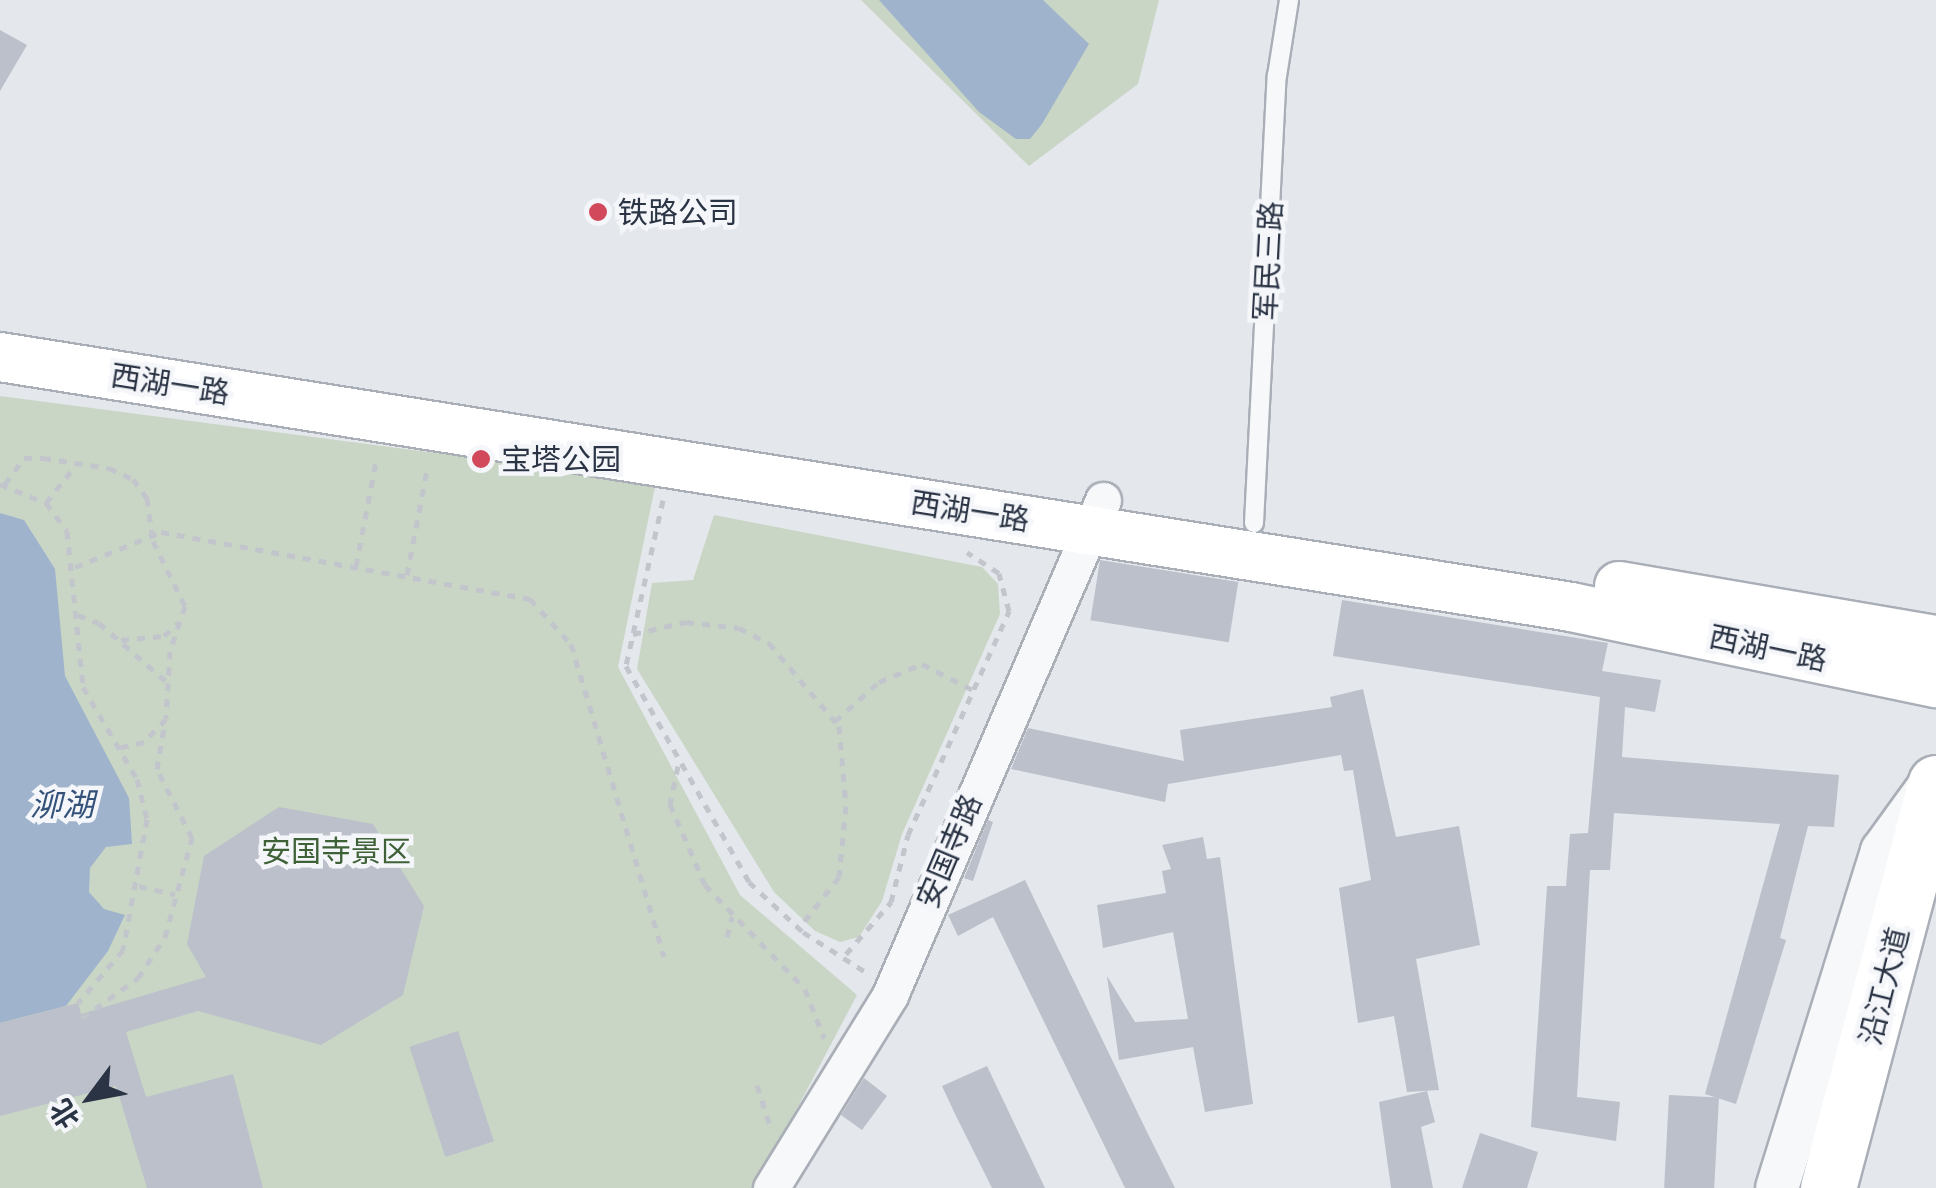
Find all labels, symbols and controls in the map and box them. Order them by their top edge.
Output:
place label: 铁路公司 [618,194,738,230]
street label: 军民三路 [1247,200,1289,322]
marker: 铁路公司 [587,201,609,223]
street label: 西湖一路 [108,357,232,411]
place label: 宝塔公园 [501,441,621,477]
marker: 宝塔公园 [470,448,492,470]
street label: 西湖一路 [908,484,1032,538]
street label: 西湖一路 [1706,618,1830,678]
water label: 泖湖 [30,785,94,823]
street label: 安国寺路 [909,789,989,913]
park label: 安国寺景区 [261,833,411,869]
street label: 沿江大道 [1852,923,1916,1049]
north arrow [40,1048,140,1148]
text: 北 [42,1093,86,1135]

